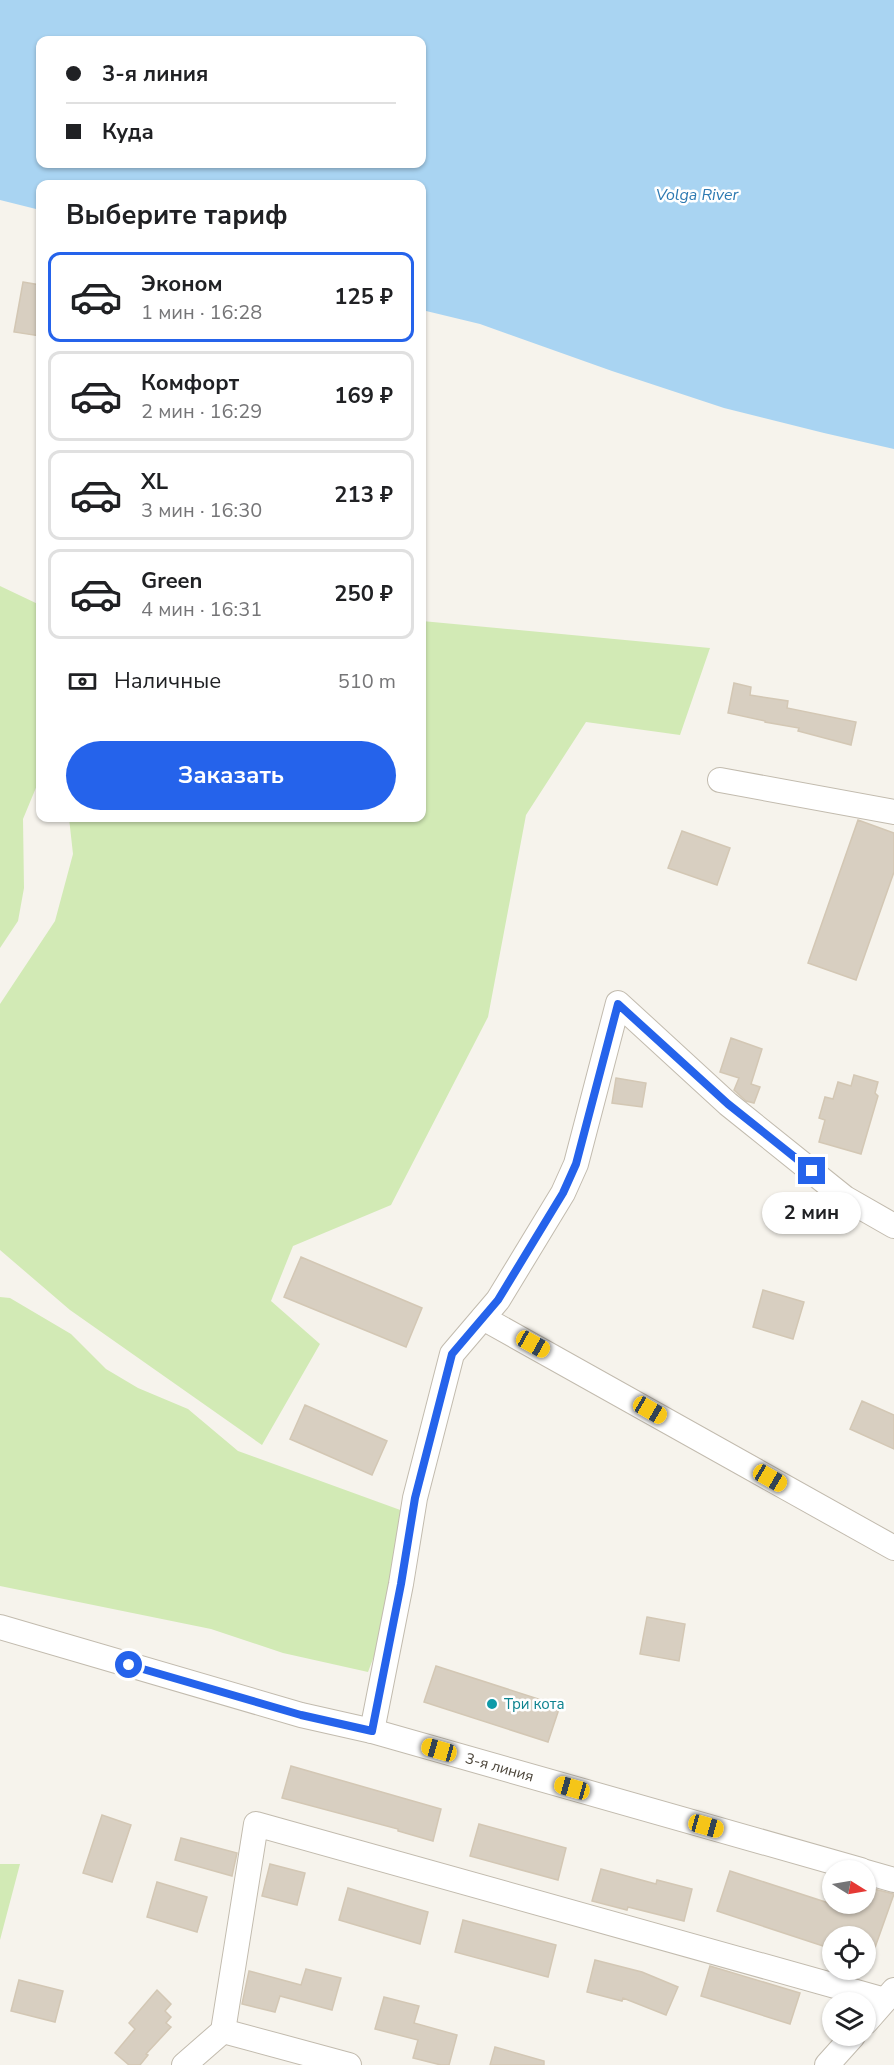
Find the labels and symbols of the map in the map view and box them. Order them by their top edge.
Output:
water label: Volga River [656,184,739,206]
route end [798,1157,825,1184]
callout: 2 мин [762,1192,862,1234]
car [513,1327,553,1361]
car [630,1393,670,1427]
car [750,1461,790,1495]
route start [115,1651,142,1678]
place label: Три кота [504,1694,565,1714]
marker: Три кота [485,1697,499,1711]
car [419,1736,459,1764]
street label: 3-я линия [463,1748,536,1787]
car [552,1774,592,1802]
car [686,1812,726,1840]
north arrow [822,1860,876,1914]

